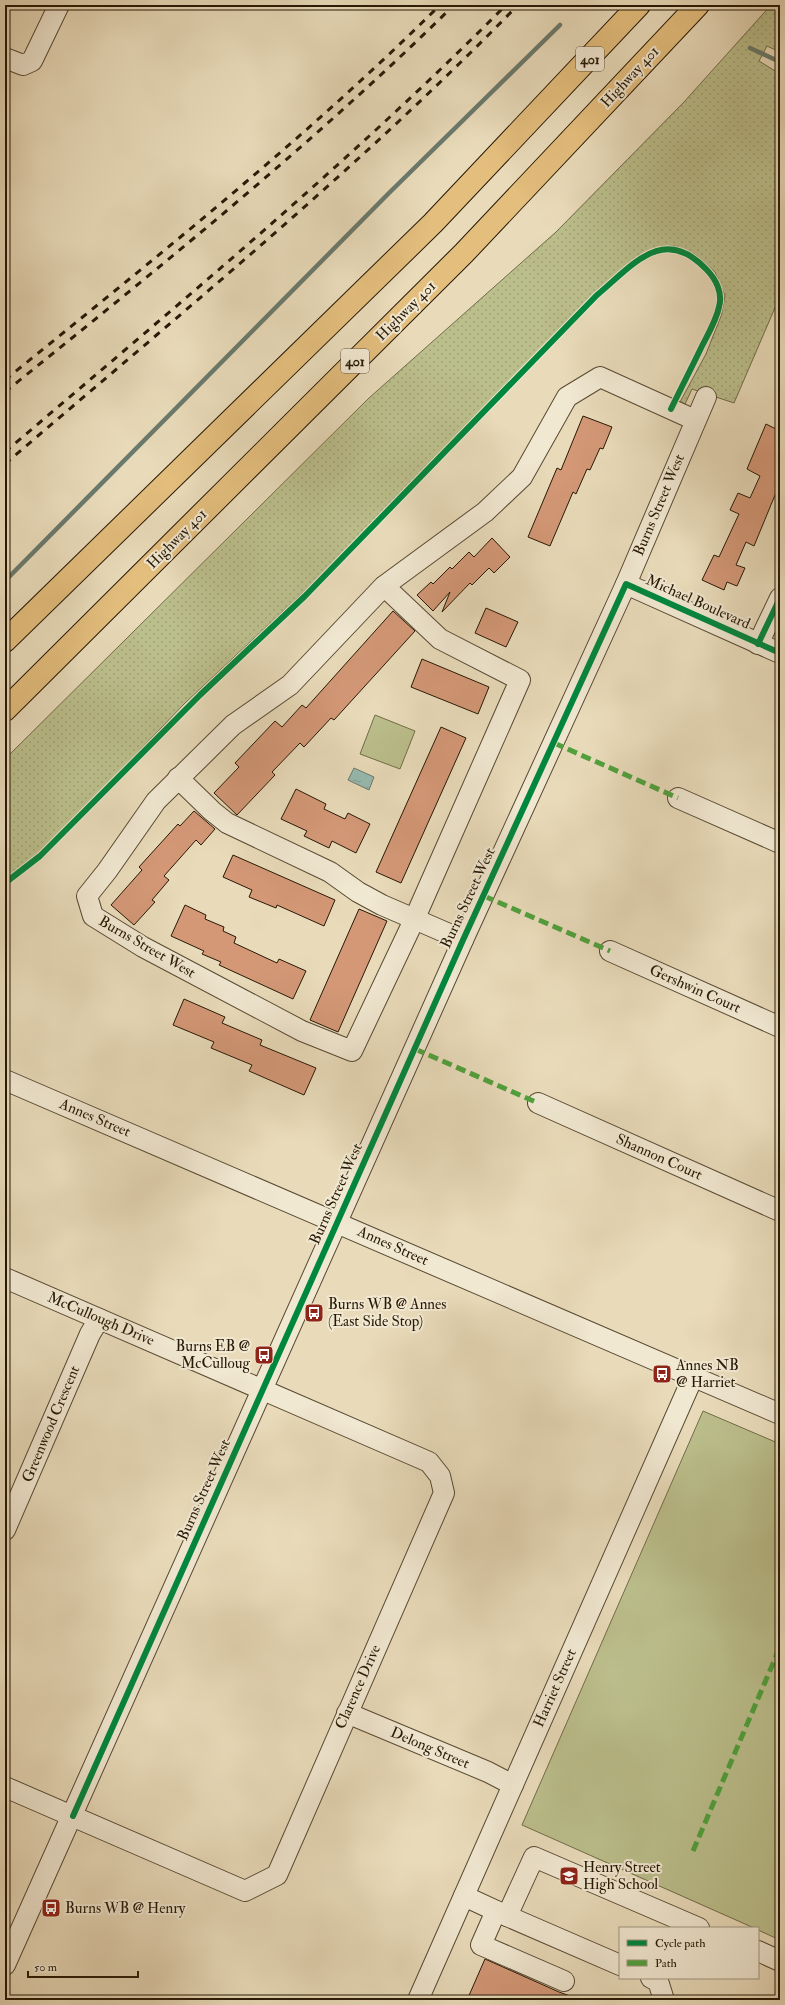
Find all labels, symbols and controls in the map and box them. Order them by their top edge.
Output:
street label: Highway 401 [597,42,663,112]
road number: 401 [576,47,604,71]
street label: Highway 401 [372,277,440,345]
road number: 401 [341,349,369,373]
street label: Burns Street West [629,451,689,559]
street label: Highway 401 [143,505,211,573]
street label: Michael Boulevard [643,571,754,634]
street label: Burns Street West [436,845,500,951]
street label: Burns Street West [95,912,199,982]
street label: Gershwin Court [646,960,744,1018]
street label: Annes Street [56,1094,134,1142]
street label: Shannon Court [613,1130,705,1185]
street label: Burns Street West [305,1140,367,1248]
street label: Annes Street [354,1222,432,1270]
street label: McCullough Drive [45,1288,157,1350]
place label: Burns WB @ Annes (East Side Stop) [328,1295,447,1332]
bus stop icon: Burns WB @ Annes (East Side Stop) [303,1302,325,1324]
place label: Burns EB @ McCulloug [176,1337,251,1373]
bus stop icon: Burns EB @ McCulloug [253,1344,275,1366]
place label: Annes NB @ Harriet [675,1356,739,1392]
street label: Greenwood Crescent [18,1363,84,1485]
bus stop icon: Annes NB @ Harriet [651,1363,673,1385]
street label: Burns Street West [173,1436,235,1544]
street label: Clarence Drive [331,1642,385,1732]
street label: Harriet Street [529,1646,581,1730]
street label: Delong Street [388,1723,472,1773]
place label: Henry Street High School [583,1858,661,1894]
school or university icon: Henry Street High School [558,1865,580,1887]
bus stop icon: Burns WB @ Henry [40,1897,62,1919]
place label: Burns WB @ Henry [65,1899,186,1918]
legend [619,1927,759,1979]
text: Cycle path [655,1936,706,1951]
scale bar [28,1953,138,1979]
text: Path [655,1956,678,1971]
text: 50 m [34,1960,58,1975]

